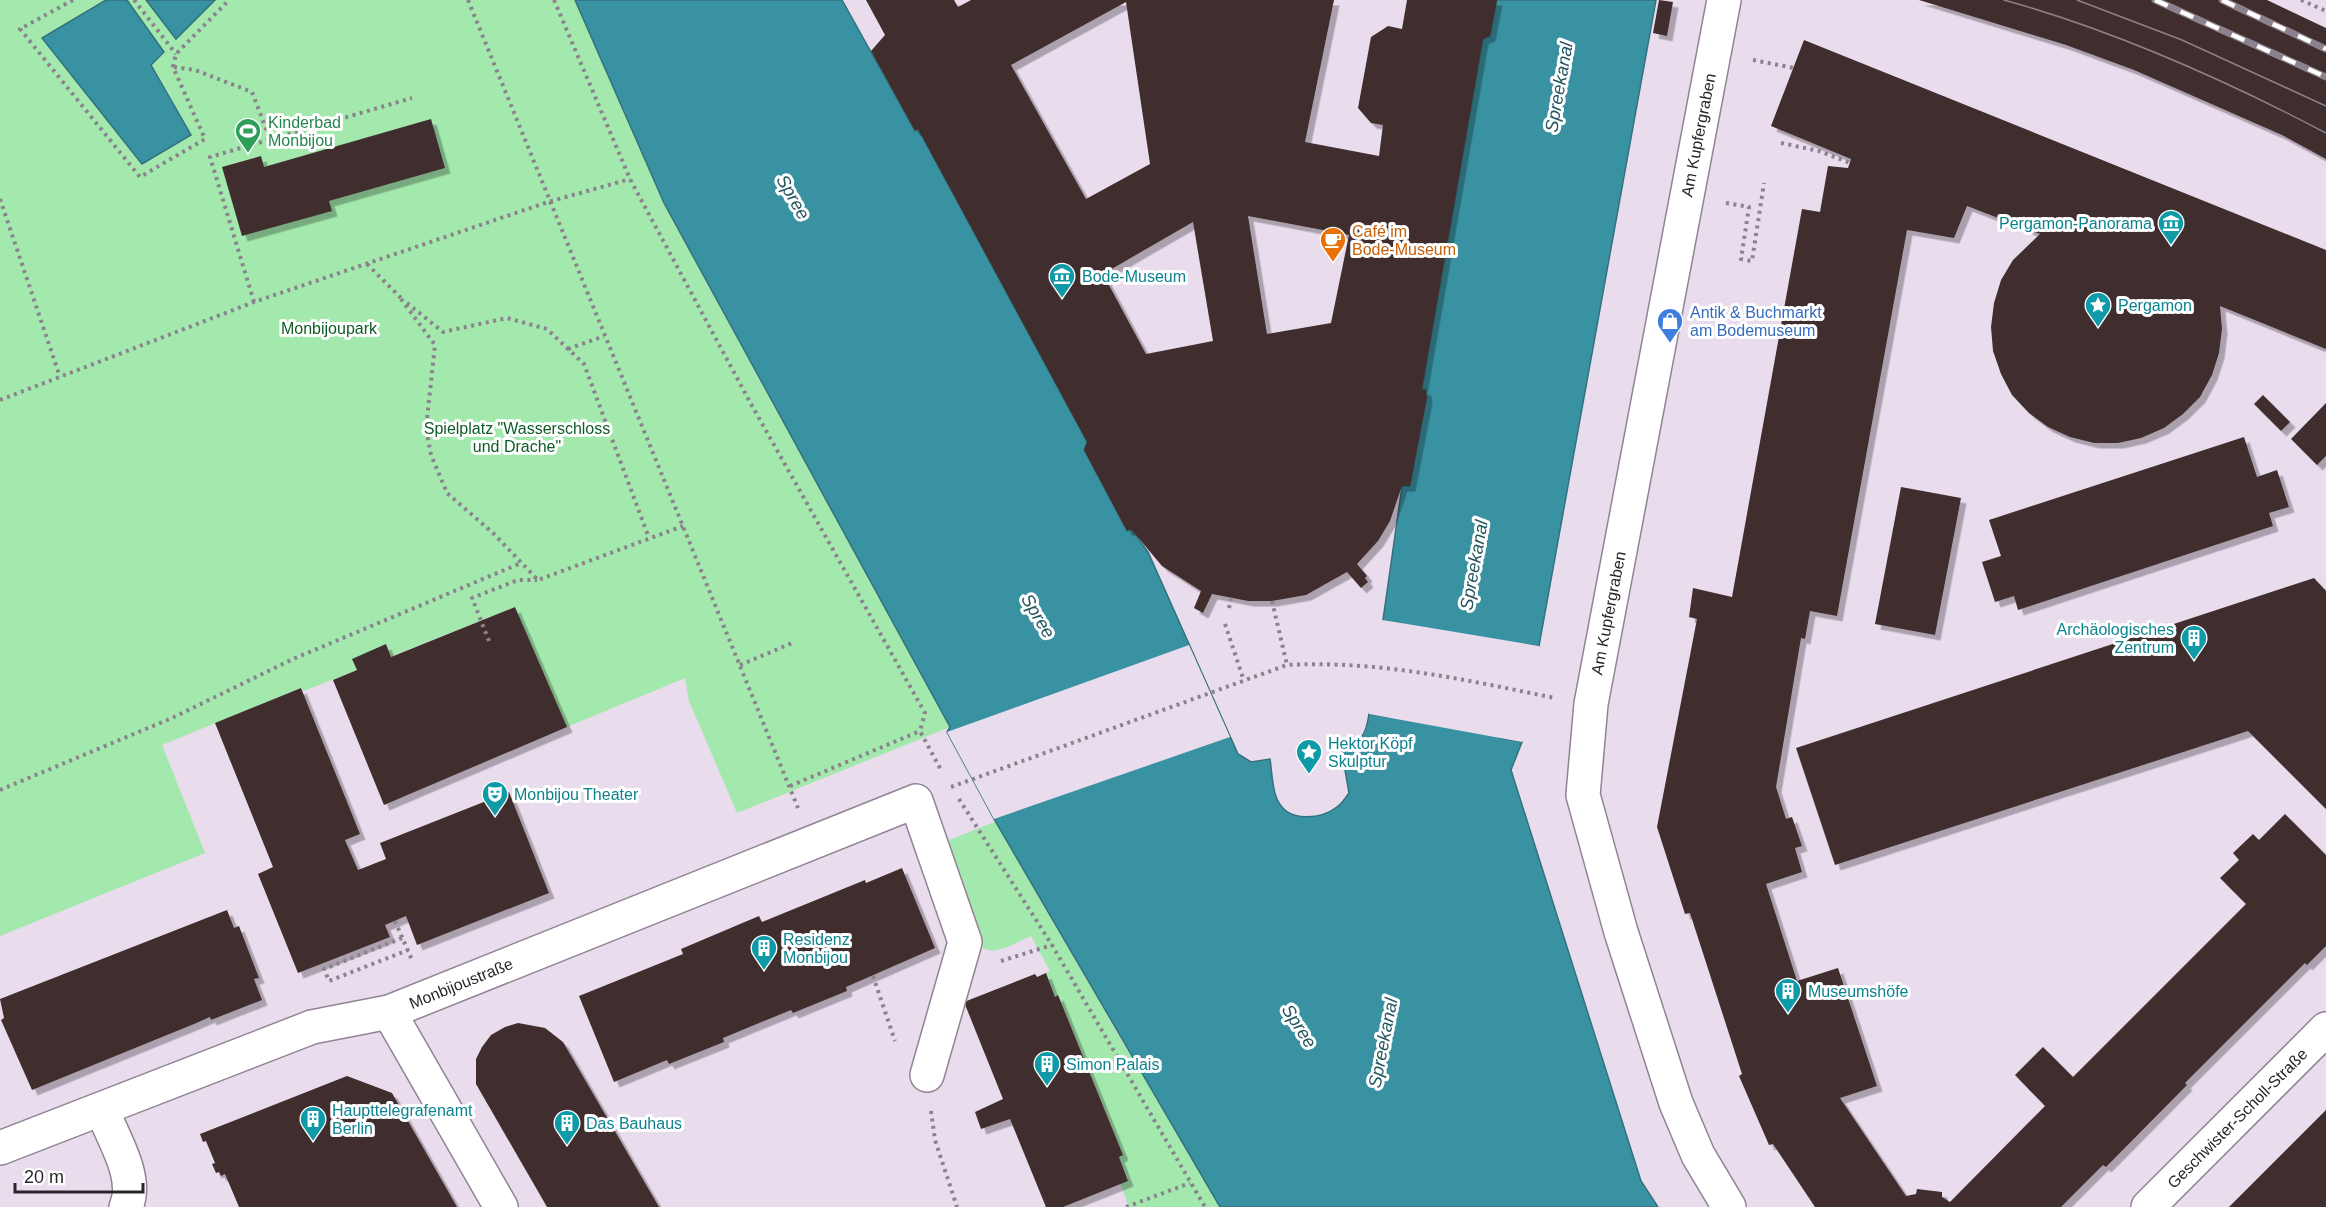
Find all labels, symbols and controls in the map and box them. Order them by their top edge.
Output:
water label: Spreekanal [1541,39,1577,134]
street label: Am Kupfergraben [1678,72,1719,198]
place label: Kinderbad Monbijou [268,114,341,149]
sports icon: Kinderbad Monbijou [233,116,263,154]
water label: Spree [772,171,814,223]
museum icon: Pergamon-Panorama [2156,208,2186,246]
place label: Pergamon-Panorama [1999,215,2152,232]
place label: Café im Bode-Museum [1352,223,1456,258]
cafe icon: Café im Bode-Museum [1318,225,1348,263]
museum icon: Bode-Museum [1047,261,1077,299]
place label: Bode-Museum [1082,268,1186,285]
place icon: Pergamon [2083,290,2113,328]
place label: Pergamon [2118,297,2192,314]
place label: Antik & Buchmarkt am Bodemuseum [1690,304,1822,339]
shop icon: Antik & Buchmarkt am Bodemuseum [1655,306,1685,344]
park label: Monbijoupark [281,320,378,337]
park label: Spielplatz "Wasserschloss und Drache" [424,420,610,455]
water label: Spreekanal [1456,517,1492,612]
street label: Am Kupfergraben [1588,550,1629,676]
water label: Spree [1017,590,1059,642]
place label: Archäologisches Zentrum [2057,621,2174,656]
building icon: Archäologisches Zentrum [2179,623,2209,661]
place label: Hektor Köpf Skulptur [1328,735,1413,770]
place icon: Hektor Köpf Skulptur [1294,737,1324,775]
theatre icon: Monbijou Theater [480,779,510,817]
place label: Monbijou Theater [514,786,639,803]
place label: Residenz Monbijou [783,931,850,966]
building icon: Residenz Monbijou [749,933,779,971]
street label: Monbijoustraße [407,955,516,1012]
building icon: Museumshöfe [1773,976,1803,1014]
place label: Museumshöfe [1808,983,1909,1000]
water label: Spreekanal [1364,995,1402,1090]
water label: Spree [1278,1000,1320,1052]
street label: Geschwister-Scholl-Straße [2164,1045,2311,1192]
building icon: Simon Palais [1032,1049,1062,1087]
place label: Simon Palais [1066,1056,1159,1073]
place label: Haupttelegrafenamt Berlin [332,1102,473,1137]
building icon: Haupttelegrafenamt Berlin [298,1104,328,1142]
building icon: Das Bauhaus [552,1108,582,1146]
place label: Das Bauhaus [586,1115,682,1132]
scale bar [15,1156,142,1194]
text: 20 m [24,1167,64,1187]

